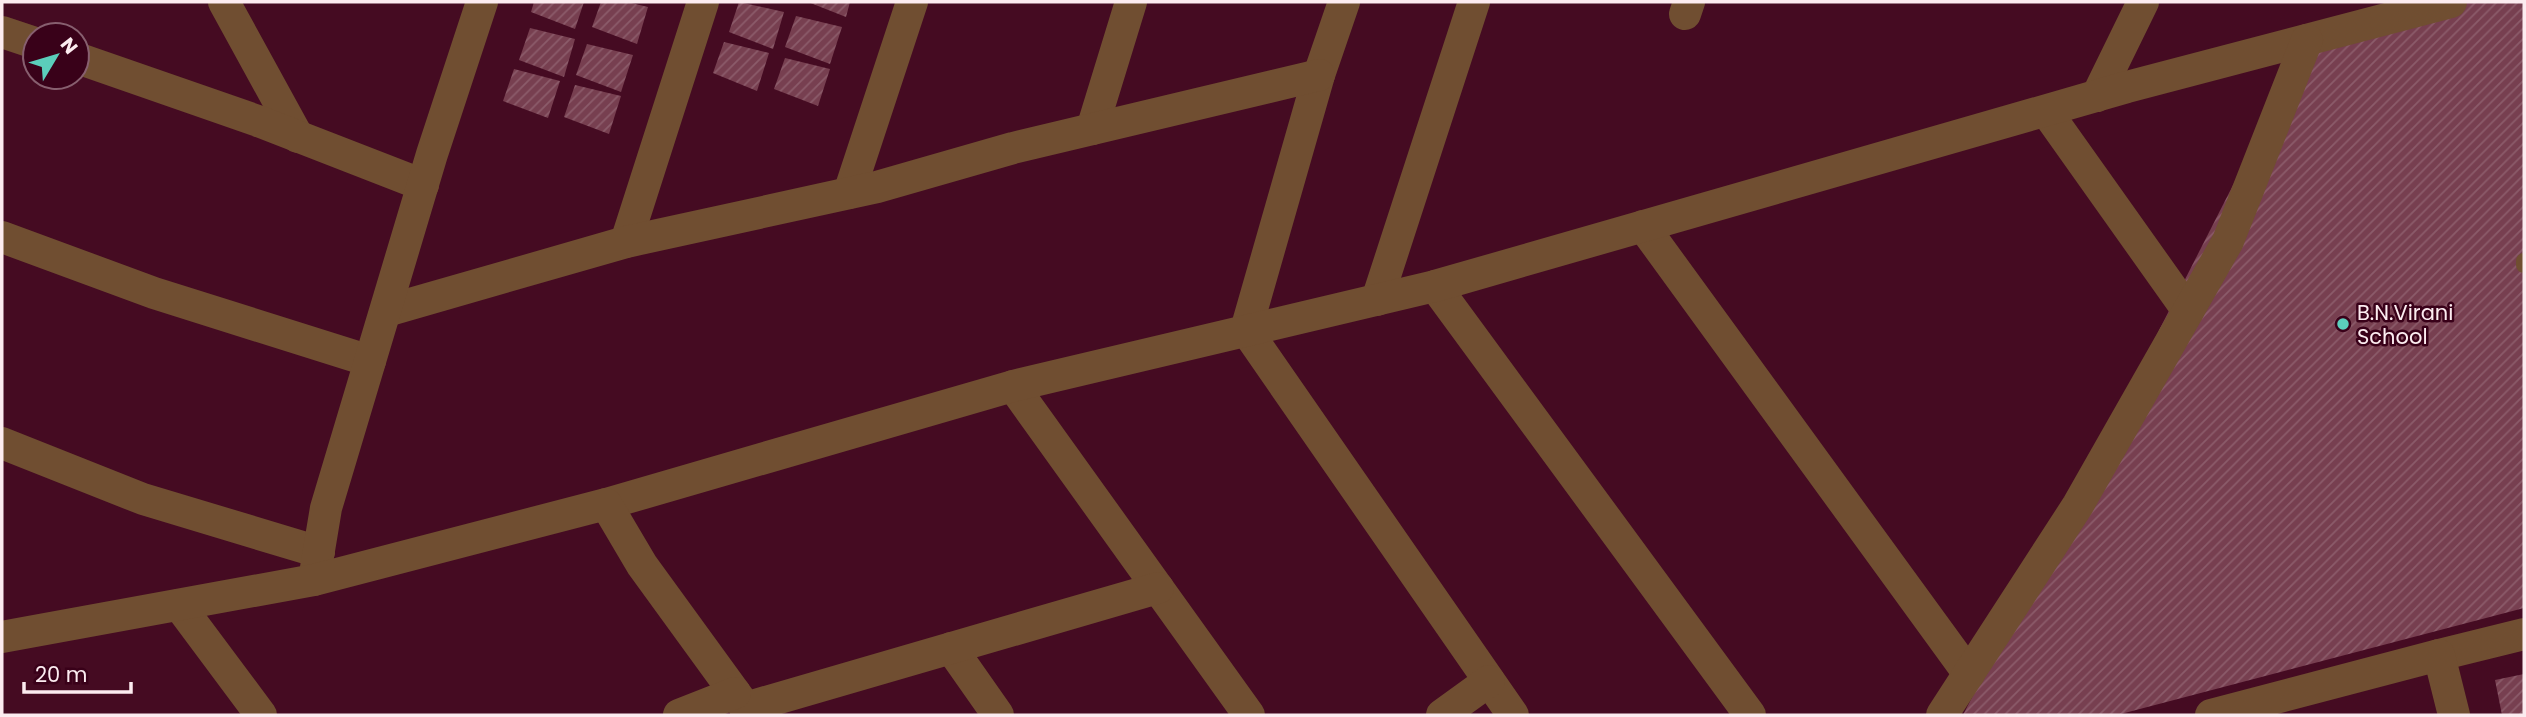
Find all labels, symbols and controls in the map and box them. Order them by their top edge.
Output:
north arrow [21,21,91,91]
text: N [54,32,84,60]
place label: B.N.Virani School [2357,298,2453,351]
marker: B.N.Virani School [2335,316,2351,332]
scale bar [24,650,131,694]
text: 20 m [35,660,88,689]

